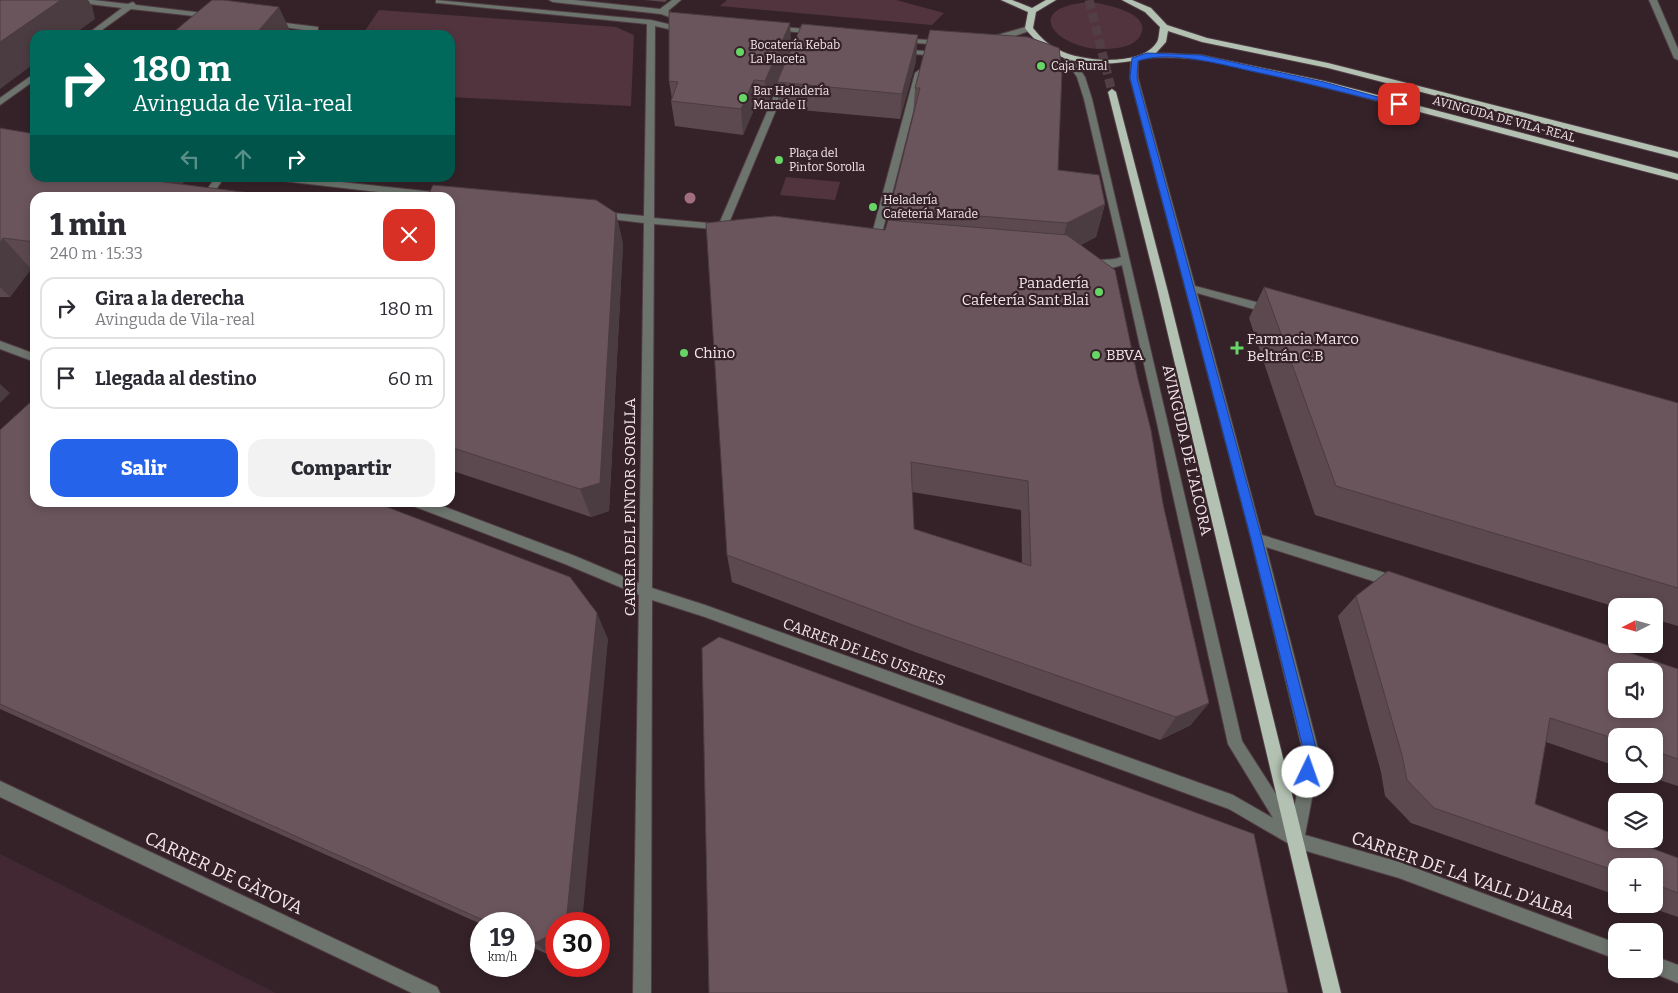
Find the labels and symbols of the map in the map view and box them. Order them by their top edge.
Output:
place label: Bocatería Kebab La Placeta [750,38,840,66]
marker: Bocatería Kebab La Placeta [734,46,746,58]
place label: Caja Rural [1051,59,1108,73]
marker: Caja Rural [1035,60,1047,72]
pin [1378,83,1420,125]
place label: Bar Heladería Marade II [753,84,830,112]
marker: Bar Heladería Marade II [737,92,749,104]
street label: AVINGUDA DE VILA-REAL [1431,93,1577,145]
place label: Plaça del Pintor Sorolla [789,146,866,174]
marker: Plaça del Pintor Sorolla [773,154,785,166]
place label: Heladería Cafetería Marade [883,193,978,221]
marker: Heladería Cafetería Marade [867,201,879,213]
place label: Panadería Cafetería Sant Blai [962,274,1090,309]
marker: Panadería Cafetería Sant Blai [1093,286,1105,298]
place label: Farmacia Marco Beltrán C.B [1247,330,1359,365]
marker: Farmacia Marco Beltrán C.B [1231,342,1243,354]
place label: Chino [694,344,735,362]
place label: BBVA [1106,346,1144,364]
marker: Chino [678,347,690,359]
marker: BBVA [1090,349,1102,361]
street label: AVINGUDA DE L'ALCORA [1159,363,1216,538]
street label: CARRER DEL PINTOR SOROLLA [621,397,639,616]
north arrow [1608,598,1662,652]
street label: CARRER DE LES USERES [780,614,948,690]
position arrow [1281,745,1333,797]
street label: CARRER DE LA VALL D'ALBA [1348,826,1578,924]
street label: CARRER DE GÀTOVA [142,827,307,919]
speed limit sign: 30 [545,912,610,977]

